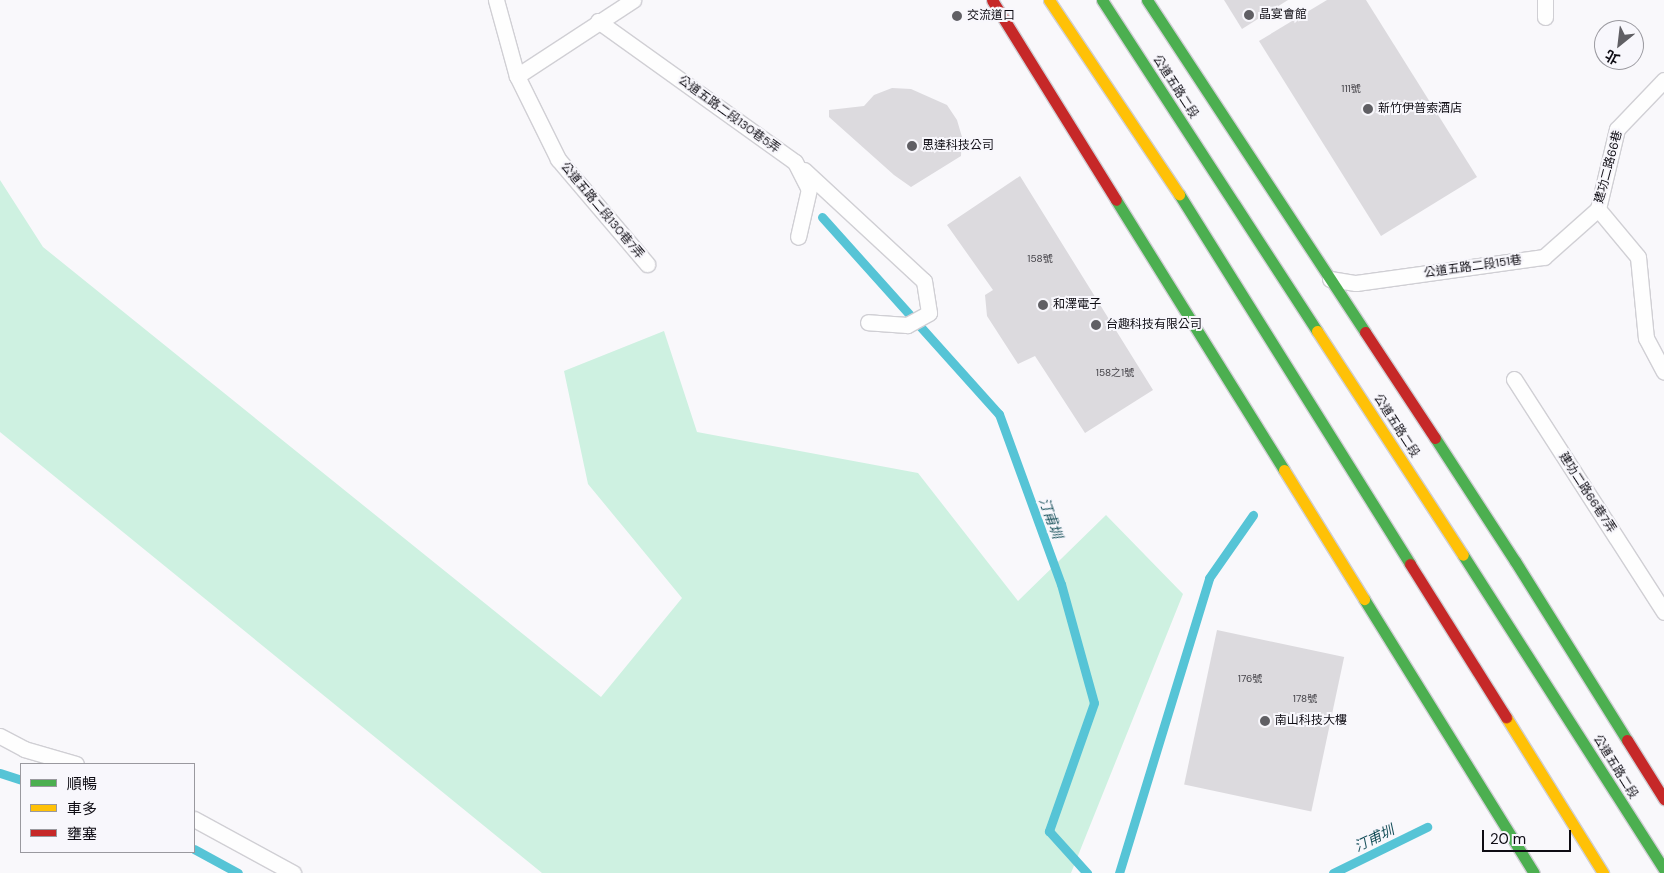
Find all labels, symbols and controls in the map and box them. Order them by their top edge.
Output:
place label: 晶宴會館 [1259,8,1307,22]
place label: 交流道口 [967,9,1015,23]
marker: 晶宴會館 [1243,9,1255,21]
marker: 交流道口 [951,10,963,22]
north arrow [1594,20,1644,70]
text: 北 [1602,46,1623,69]
street label: 公道五路二段 [1149,53,1201,121]
street label: 公道五路二段130巷5弄 [675,73,783,157]
house number: 111號 [1341,83,1361,95]
place label: 新竹伊普索酒店 [1378,102,1462,116]
marker: 新竹伊普索酒店 [1362,103,1374,115]
street label: 建功二路66巷 [1592,129,1626,205]
place label: 思達科技公司 [922,139,994,153]
marker: 思達科技公司 [906,140,918,152]
street label: 公道五路二段130巷7弄 [557,160,647,262]
house number: 158號 [1027,253,1053,265]
street label: 公道五路二段151巷 [1423,253,1523,281]
place label: 和澤電子 [1053,298,1101,312]
marker: 和澤電子 [1037,299,1049,311]
place label: 台趣科技有限公司 [1106,318,1202,332]
marker: 台趣科技有限公司 [1090,319,1102,331]
house number: 158之1號 [1096,367,1134,379]
street label: 公道五路二段 [1370,392,1422,460]
street label: 建功二路66巷7弄 [1556,450,1618,536]
water label: 汀甫圳 [1036,495,1066,541]
house number: 176號 [1238,673,1262,685]
house number: 178號 [1293,693,1317,705]
place label: 南山科技大樓 [1275,714,1347,728]
marker: 南山科技大樓 [1259,715,1271,727]
street label: 公道五路二段 [1590,733,1640,801]
legend [20,763,195,853]
text: 順暢 [67,774,97,794]
text: 車多 [67,799,97,819]
scale bar [1484,820,1573,852]
water label: 汀甫圳 [1351,821,1397,855]
text: 壅塞 [67,824,97,844]
text: 20 m [1490,829,1526,849]

